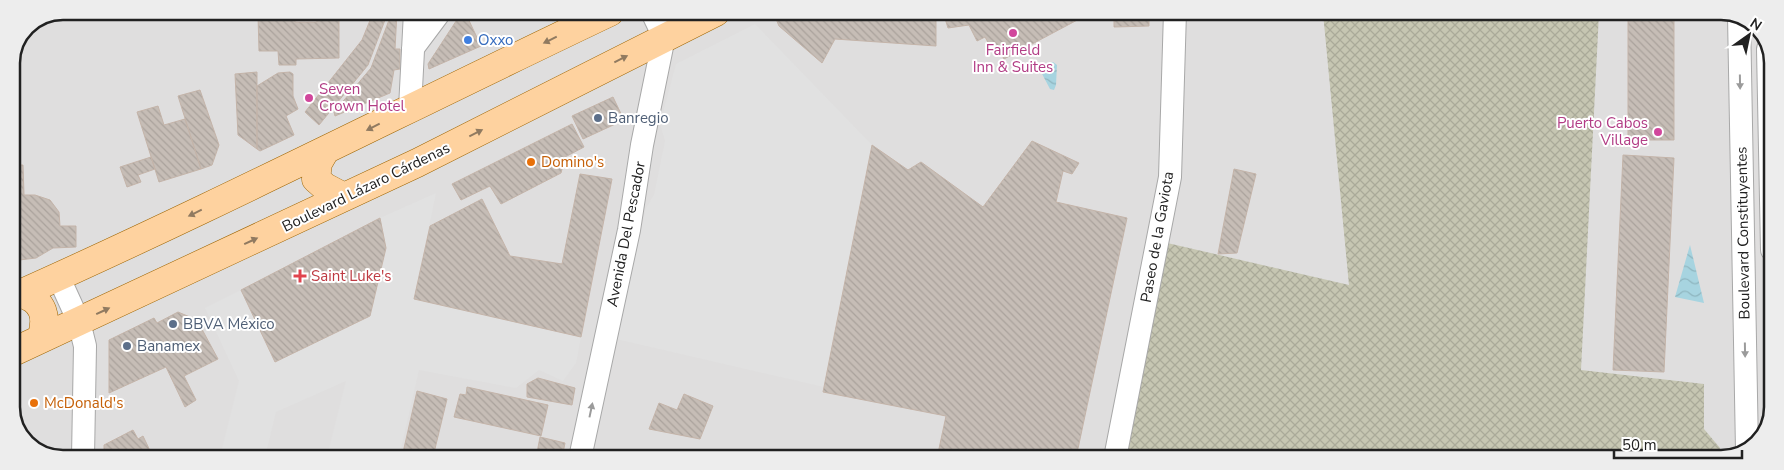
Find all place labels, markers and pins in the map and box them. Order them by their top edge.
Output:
marker: Fairfield Inn & Suites [1007,27,1019,39]
place label: Oxxo [478,30,513,50]
marker: Oxxo [462,34,474,46]
place label: Fairfield Inn & Suites [973,40,1053,77]
place label: Seven Crown Hotel [319,79,405,116]
marker: Seven Crown Hotel [303,92,315,104]
place label: Banregio [608,108,668,128]
marker: Banregio [592,112,604,124]
place label: Puerto Cabos Village [1557,113,1648,150]
marker: Puerto Cabos Village [1652,126,1664,138]
place label: Domino's [541,152,604,172]
marker: Domino's [525,156,537,168]
place label: Saint Luke's [311,266,392,286]
marker: Saint Luke's [293,269,307,283]
place label: BBVA México [183,314,275,334]
marker: BBVA México [167,318,179,330]
place label: Banamex [137,336,200,356]
marker: Banamex [121,340,133,352]
place label: McDonald's [44,393,123,413]
marker: McDonald's [28,397,40,409]

